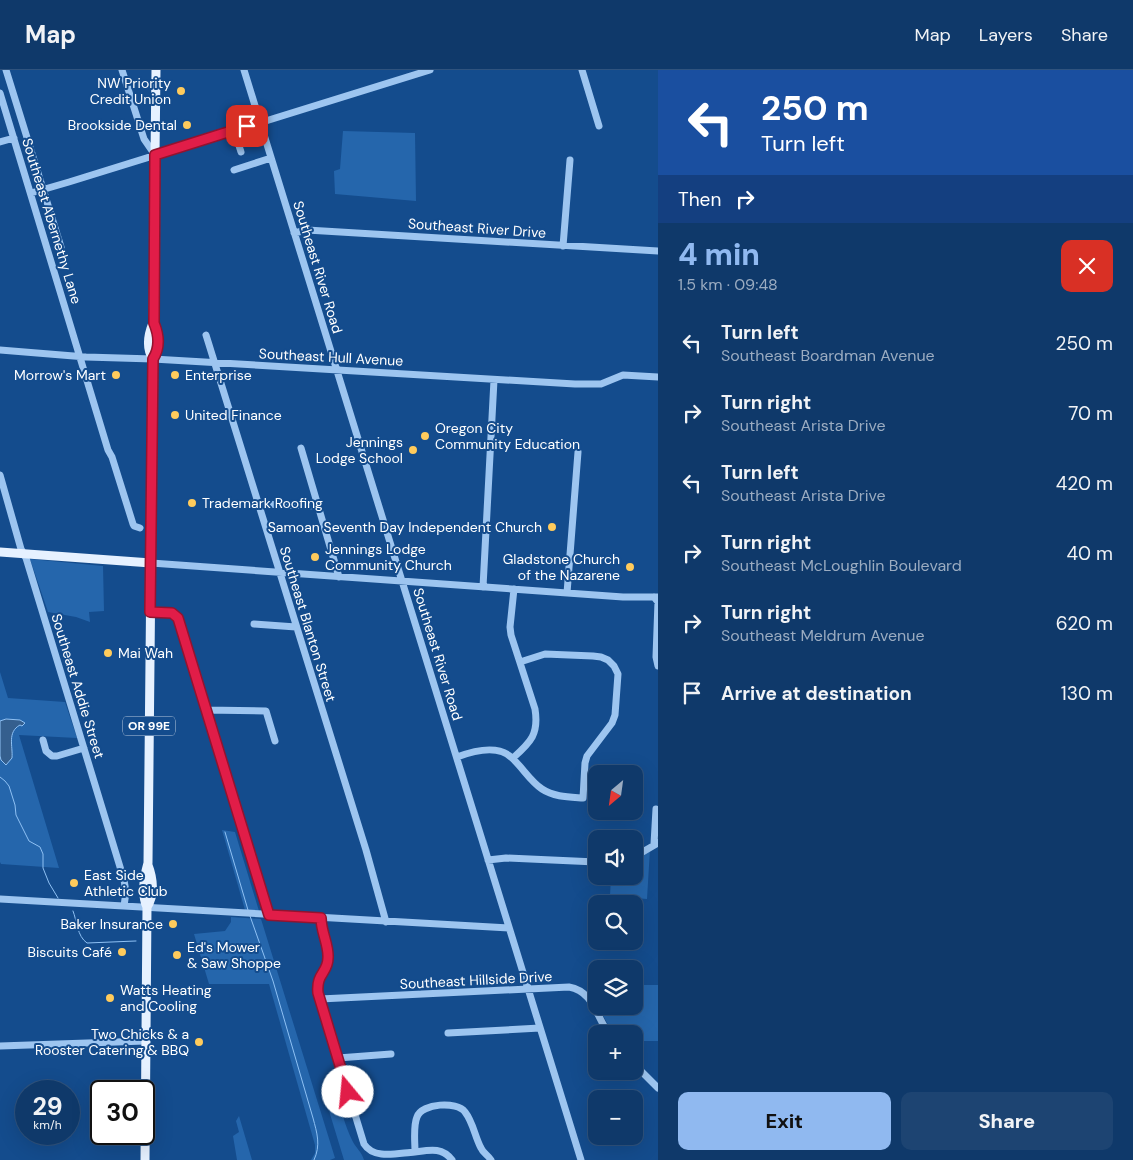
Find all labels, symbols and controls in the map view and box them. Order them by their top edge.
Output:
text: Map [25,19,76,50]
text: Map [915,23,951,47]
text: Layers [979,23,1033,47]
text: Share [1061,23,1108,47]
place label: NW Priority Credit Union [90,74,171,108]
marker: NW Priority Credit Union [175,85,187,97]
text: 250 m [761,85,869,131]
icon: left [678,90,743,155]
pin [226,105,268,147]
icon: arrive [233,112,261,140]
place label: Brookside Dental [68,116,177,134]
marker: Brookside Dental [181,119,193,131]
text: Turn left [761,129,845,158]
street label: Southeast Abernethy Lane [18,136,86,306]
icon: right [731,185,759,213]
text: Then [678,187,721,212]
street label: Southeast River Road [289,199,347,335]
street label: Southeast River Drive [407,214,547,242]
text: 4 min [678,235,760,274]
button: close [1061,240,1113,292]
text: 1.5 km · 09:48 [678,274,778,295]
text: Turn left [721,320,799,345]
icon: left [678,329,706,357]
text: 250 m [1055,331,1113,356]
street label: Southeast Hull Avenue [258,344,404,370]
text: Southeast Boardman Avenue [721,345,935,366]
place label: Morrow's Mart [14,366,106,384]
place label: Enterprise [185,366,252,384]
marker: Morrow's Mart [110,369,122,381]
marker: Enterprise [169,369,181,381]
text: Turn right [721,390,811,415]
icon: right [678,399,706,427]
text: 70 m [1068,401,1113,426]
place label: United Finance [185,406,282,424]
marker: United Finance [169,409,181,421]
text: Southeast Arista Drive [721,415,886,436]
place label: Oregon City Community Education [435,419,580,453]
marker: Oregon City Community Education [419,430,431,442]
place label: Jennings Lodge School [316,433,403,467]
marker: Jennings Lodge School [407,444,419,456]
text: Turn left [721,460,799,485]
icon: left [678,469,706,497]
text: 420 m [1056,471,1113,496]
text: Southeast Arista Drive [721,485,886,506]
place label: Trademark Roofing [202,494,323,512]
marker: Trademark Roofing [186,497,198,509]
place label: Samoan Seventh Day Independent Church [268,518,542,536]
marker: Samoan Seventh Day Independent Church [546,521,558,533]
text: Turn right [721,530,811,555]
icon: right [678,539,706,567]
place label: Jennings Lodge Community Church [325,540,452,574]
text: 40 m [1066,541,1113,566]
street label: Southeast Blanton Street [276,544,340,704]
place label: Gladstone Church of the Nazarene [503,550,620,584]
marker: Jennings Lodge Community Church [309,551,321,563]
text: Southeast McLoughlin Boulevard [721,555,962,576]
marker: Gladstone Church of the Nazarene [624,561,636,573]
street label: Southeast River Road [409,586,467,722]
text: Turn right [721,600,811,625]
icon: right [678,609,706,637]
street label: Southeast Addie Street [47,611,109,761]
text: 620 m [1056,611,1113,636]
text: Southeast Meldrum Avenue [721,625,925,646]
place label: Mai Wah [118,644,173,662]
marker: Mai Wah [102,647,114,659]
icon: arrive [678,679,706,707]
text: Arrive at destination [721,681,912,706]
text: 130 m [1061,681,1113,706]
road number: OR 99E [123,716,175,736]
north arrow [588,765,642,820]
map controls [588,765,643,1145]
button: sound [588,830,643,885]
place label: East Side Athletic Club [84,866,168,900]
marker: East Side Athletic Club [68,877,80,889]
button: search [588,895,643,950]
place label: Baker Insurance [60,915,163,933]
marker: Baker Insurance [167,918,179,930]
place label: Ed's Mower & Saw Shoppe [187,938,281,972]
place label: Biscuits Café [27,943,112,961]
marker: Biscuits Café [116,946,128,958]
marker: Ed's Mower & Saw Shoppe [171,949,183,961]
button: layers [588,960,643,1015]
street label: Southeast Hillside Drive [399,967,553,993]
place label: Watts Heating and Cooling [120,981,212,1015]
marker: Watts Heating and Cooling [104,992,116,1004]
place label: Two Chicks & a Rooster Catering & BBQ [35,1025,189,1059]
button: + [588,1025,643,1080]
marker: Two Chicks & a Rooster Catering & BBQ [193,1036,205,1048]
position arrow [321,1065,373,1117]
speed limit sign: 30 [90,1080,155,1145]
text: 29 [32,1090,63,1123]
button: − [588,1090,643,1145]
button: Exit [678,1092,891,1150]
button: Share [901,1092,1113,1150]
text: km/h [33,1117,62,1133]

